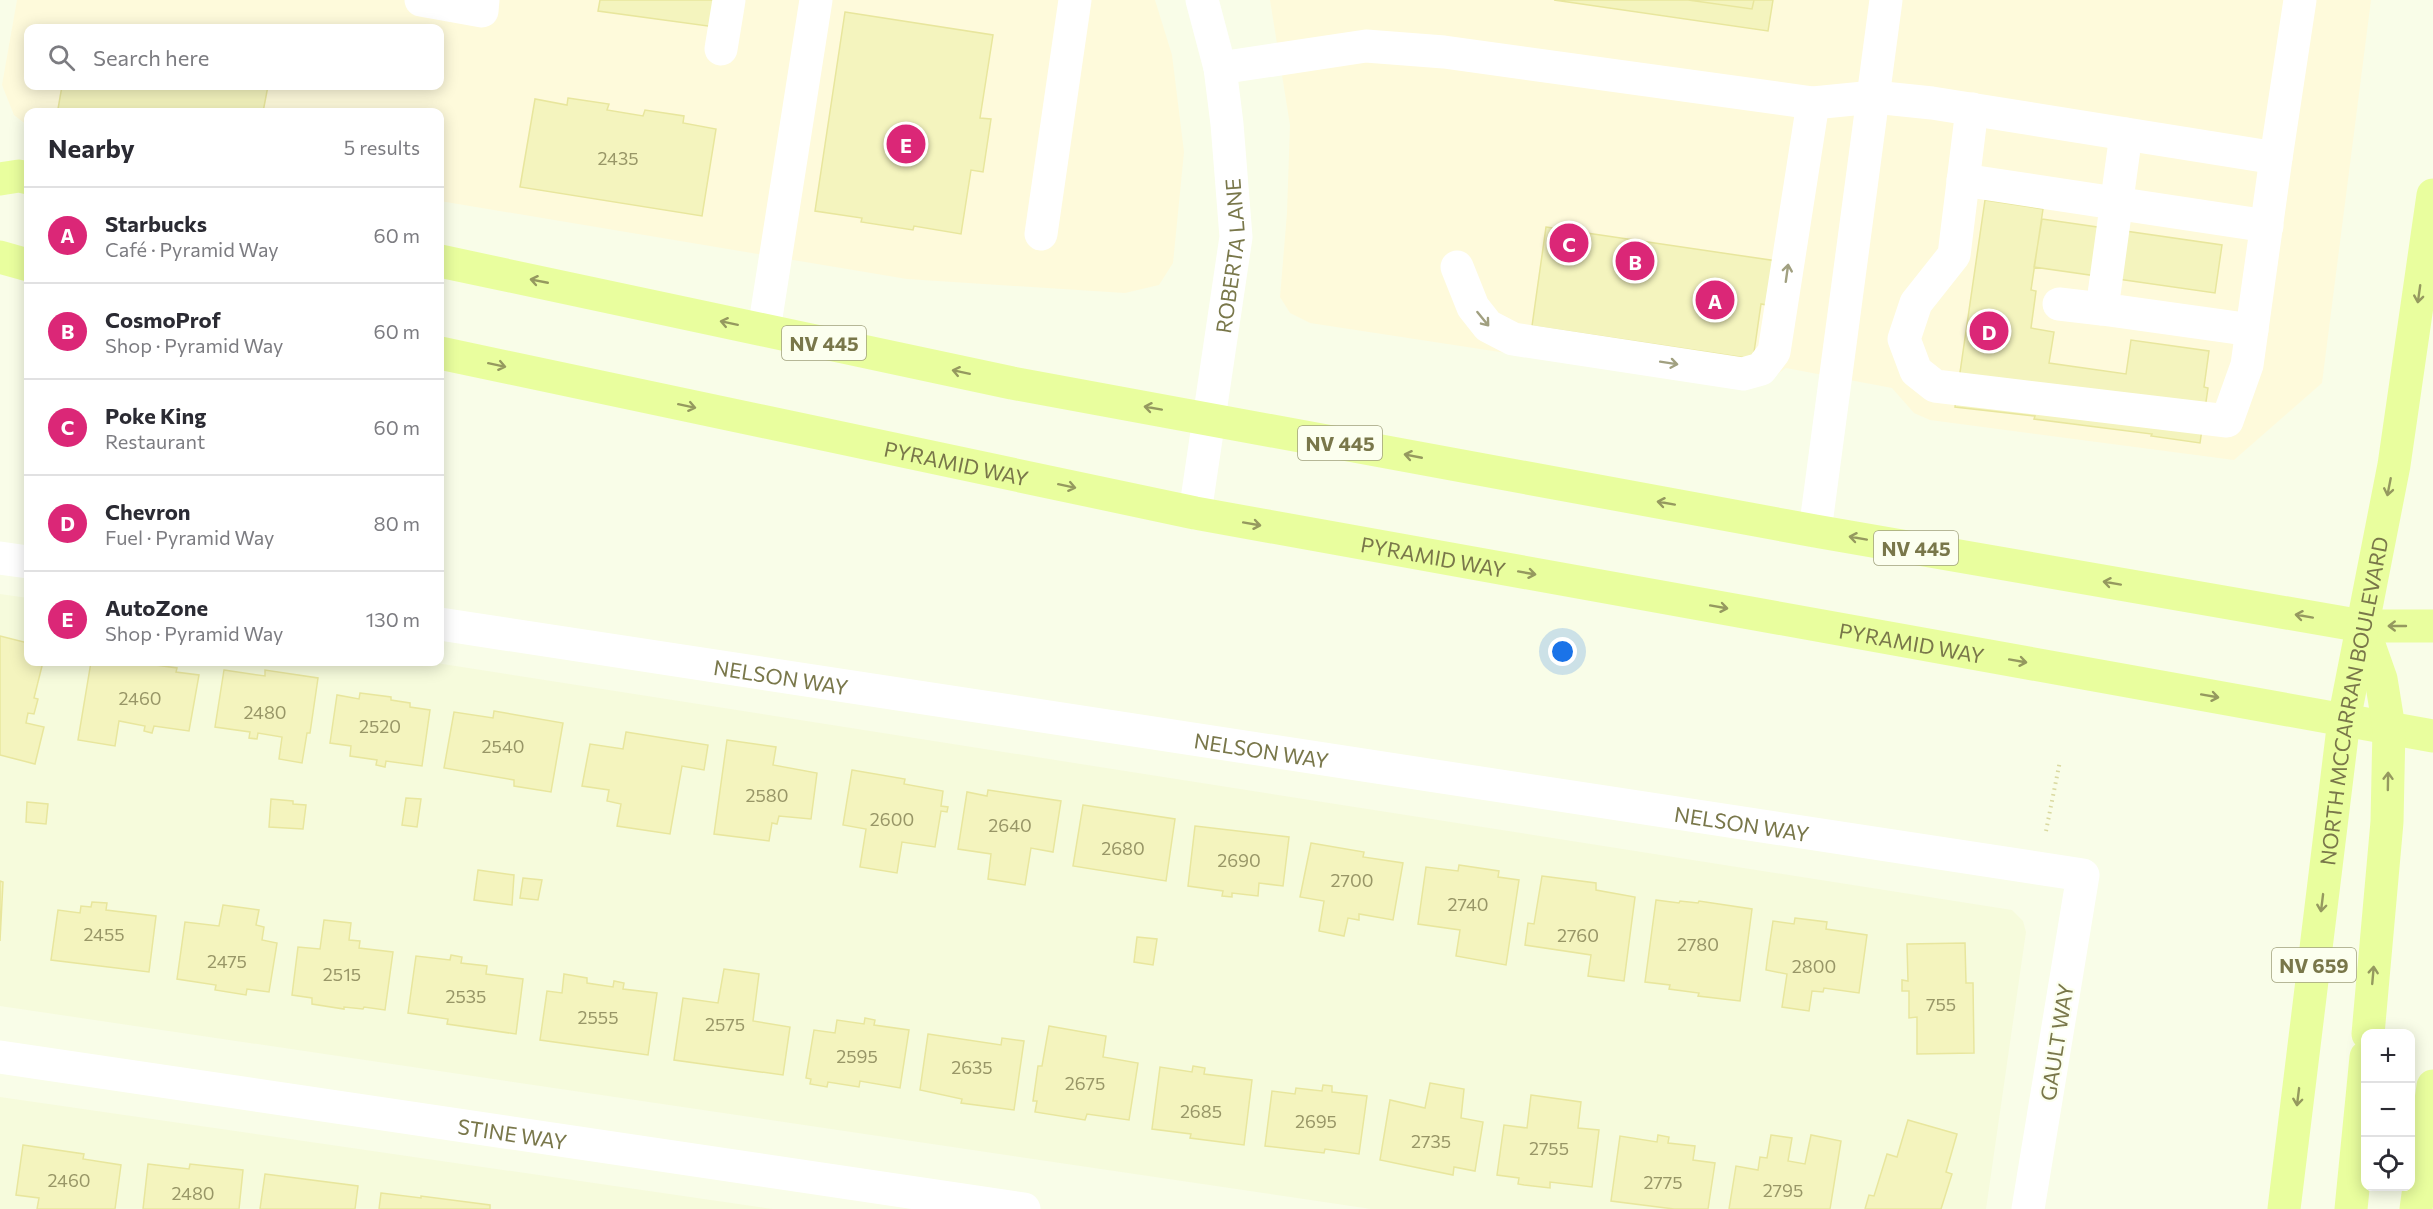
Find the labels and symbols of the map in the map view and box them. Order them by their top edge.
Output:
pin: E [886,122,926,166]
house number: 2435 [597,147,639,169]
street label: ROBERTA LANE [1209,177,1248,335]
pin: C [1550,220,1588,266]
pin: B [1616,238,1654,284]
one-way arrow [1781,263,1792,283]
one-way arrow [529,275,548,287]
pin: A [1696,278,1734,322]
one-way arrow [2413,284,2424,304]
pin: D [1970,308,2008,354]
one-way arrow [1476,311,1489,327]
one-way arrow [720,316,739,328]
road number: NV 445 [782,326,866,360]
one-way arrow [1659,357,1679,368]
one-way arrow [486,360,506,371]
one-way arrow [952,366,971,378]
one-way arrow [677,401,697,412]
one-way arrow [1143,403,1163,414]
road number: NV 445 [1298,426,1382,460]
street label: PYRAMID WAY [882,435,1031,490]
one-way arrow [1404,450,1423,461]
one-way arrow [2383,477,2394,496]
one-way arrow [1056,481,1076,492]
one-way arrow [1657,497,1677,508]
one-way arrow [1242,519,1262,530]
street label: PYRAMID WAY [1359,531,1508,581]
road number: NV 445 [1874,531,1958,565]
one-way arrow [1849,533,1868,544]
street label: NORTH MCCARRAN BOULEVARD [2314,534,2392,867]
one-way arrow [1517,567,1536,578]
one-way arrow [2103,577,2123,588]
one-way arrow [1709,602,1728,613]
one-way arrow [2295,611,2315,622]
street label: PYRAMID WAY [1837,617,1986,667]
one-way arrow [2388,620,2408,632]
your location [1548,637,1577,666]
street label: NELSON WAY [712,653,850,699]
one-way arrow [2008,656,2027,667]
house number: 2460 [118,687,162,709]
one-way arrow [2199,690,2219,701]
house number: 2480 [243,701,287,723]
house number: 2520 [359,715,401,737]
street label: NELSON WAY [1192,727,1331,772]
house number: 2540 [482,735,524,757]
one-way arrow [2382,771,2394,791]
house number: 2580 [746,784,789,806]
street label: NELSON WAY [1673,800,1811,846]
house number: 2600 [870,808,914,830]
house number: 2640 [988,814,1032,836]
house number: 2680 [1101,837,1145,859]
house number: 2690 [1217,849,1261,871]
house number: 2700 [1331,869,1373,891]
house number: 2740 [1448,893,1488,915]
one-way arrow [2316,893,2327,913]
house number: 2455 [83,923,125,945]
house number: 2760 [1557,924,1599,946]
house number: 2780 [1677,933,1719,955]
road number: NV 659 [2272,948,2356,982]
house number: 2475 [207,950,247,972]
house number: 2800 [1792,955,1836,977]
house number: 2515 [323,963,361,985]
one-way arrow [2368,966,2379,986]
street label: GAULT WAY [2034,981,2078,1102]
house number: 2535 [446,985,486,1007]
house number: 755 [1926,993,1956,1015]
house number: 2555 [577,1006,619,1028]
house number: 2575 [705,1013,745,1035]
house number: 2595 [836,1045,878,1067]
house number: 2635 [951,1056,993,1078]
house number: 2675 [1065,1072,1105,1094]
one-way arrow [2292,1086,2303,1106]
house number: 2685 [1180,1100,1222,1122]
house number: 2695 [1295,1110,1337,1132]
street label: STINE WAY [456,1113,569,1154]
house number: 2735 [1411,1130,1451,1152]
house number: 2755 [1529,1137,1569,1159]
house number: 2460 [47,1169,91,1191]
house number: 2775 [1643,1171,1683,1193]
house number: 2795 [1763,1179,1803,1201]
house number: 2480 [171,1182,215,1204]

